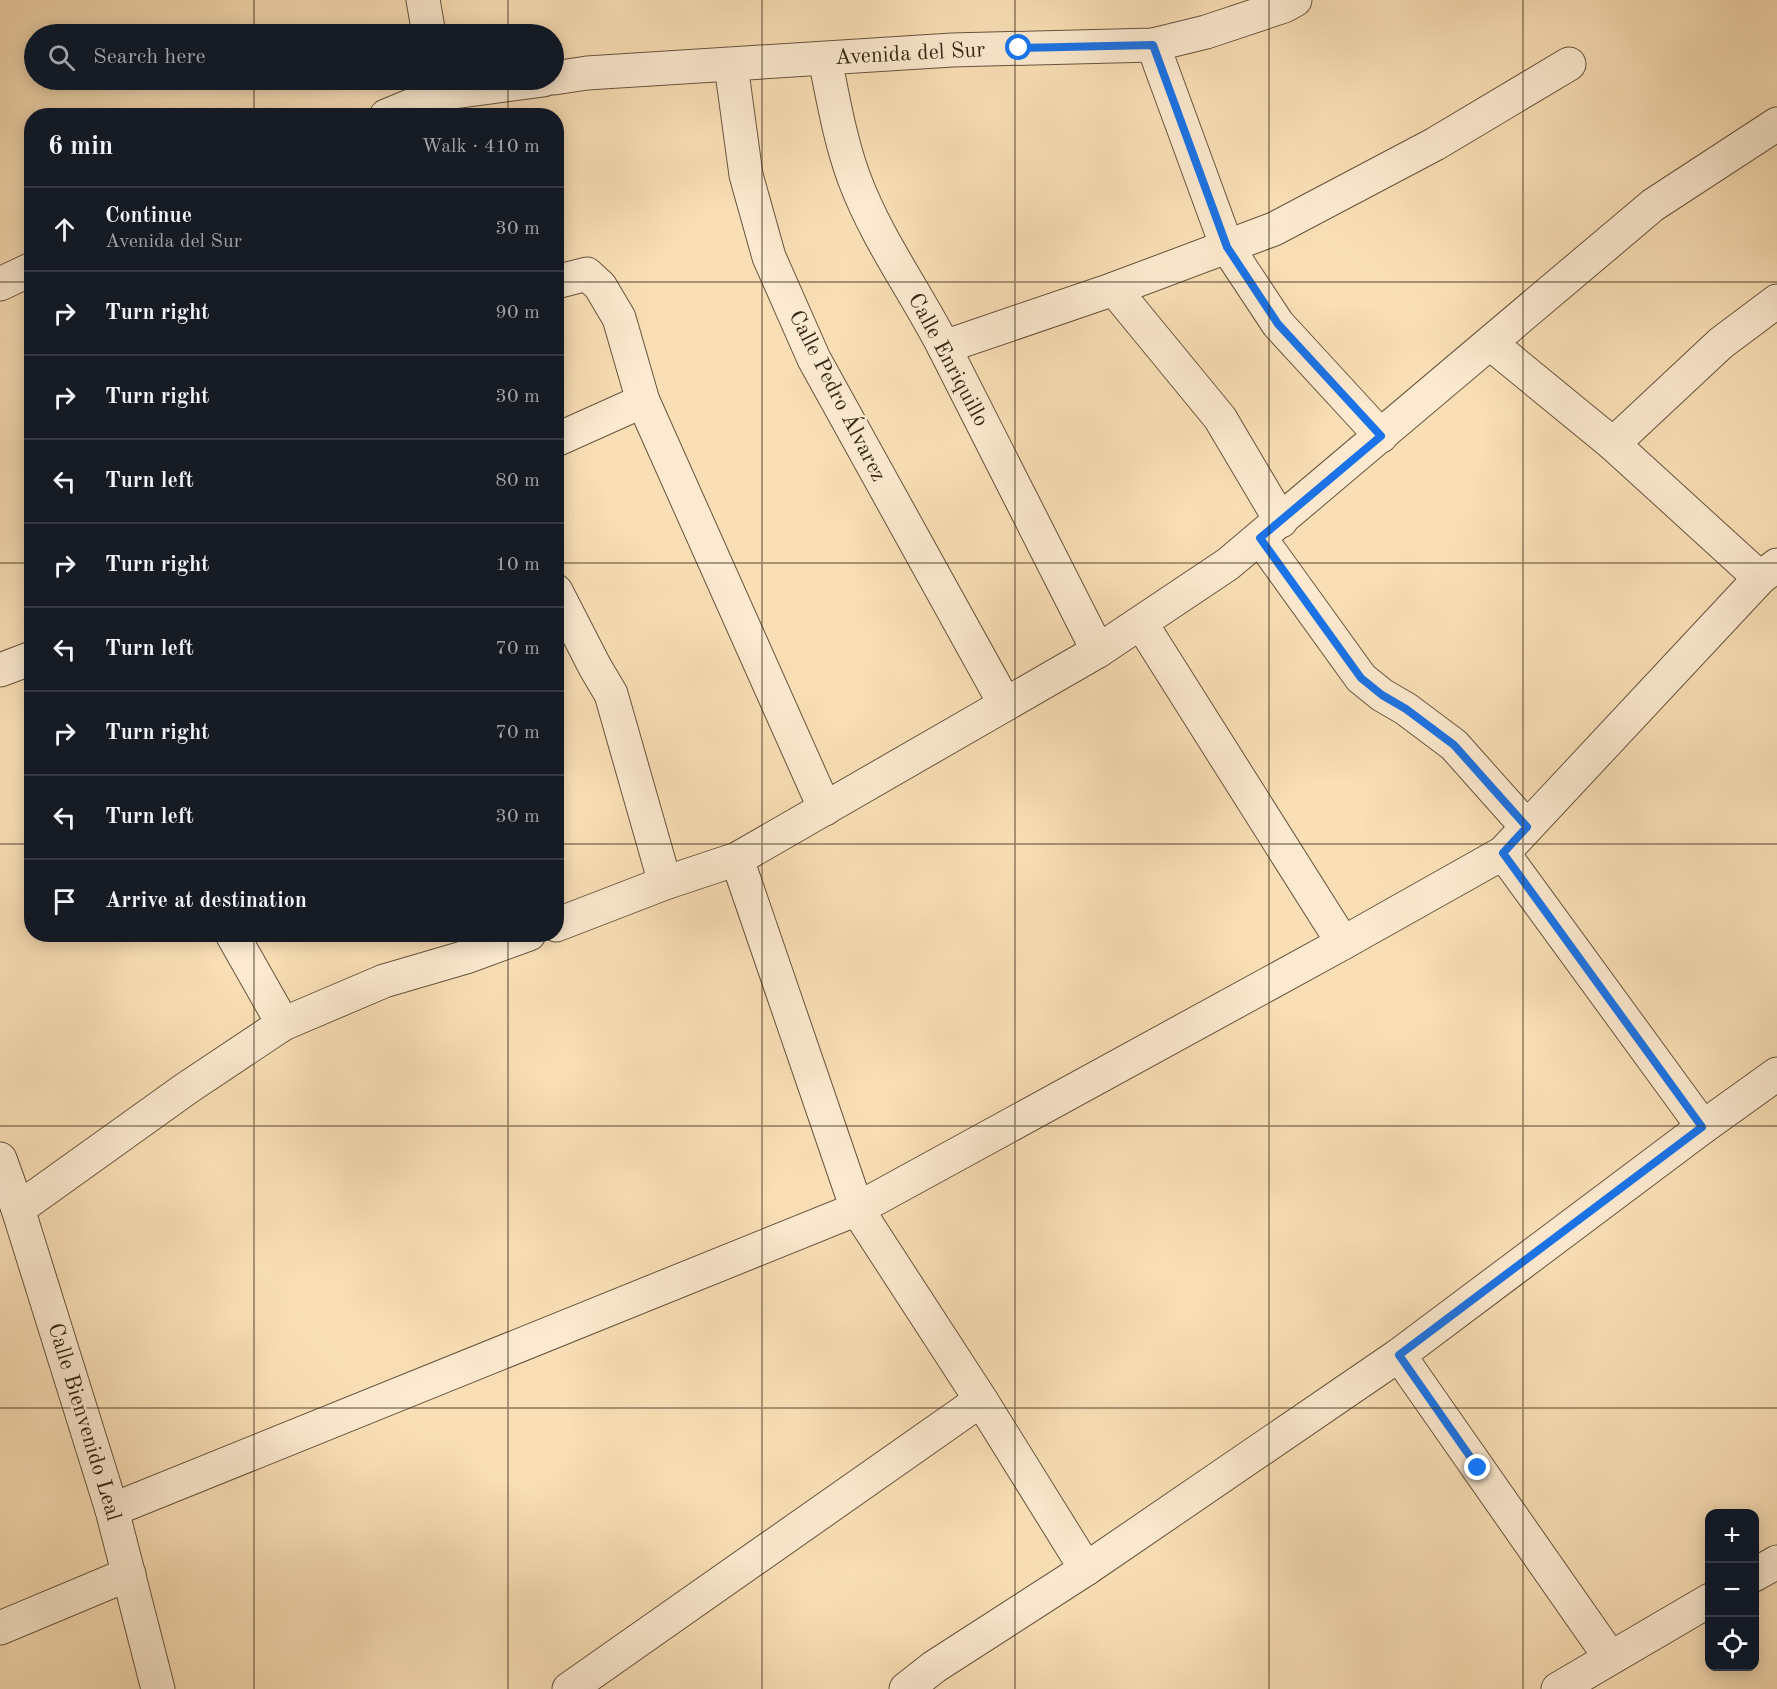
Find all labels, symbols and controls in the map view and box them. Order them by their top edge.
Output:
search box [24,24,564,90]
route start [1005,34,1031,60]
street label: Avenida del Sur [834,39,986,69]
icon: search [45,41,78,74]
text: Search here [93,46,206,68]
text: 6 min [48,134,113,160]
text: Walk · 410 m [421,137,540,157]
text: Continue [105,205,192,227]
icon: ahead [48,213,81,246]
text: 30 m [495,219,540,239]
text: Avenida del Sur [105,232,242,252]
street label: Calle Enriquillo [904,290,992,430]
icon: right [48,297,81,330]
text: Turn right [105,302,209,324]
text: 90 m [495,303,540,323]
street label: Calle Pedro Álvarez [784,306,892,485]
icon: right [48,381,81,414]
text: Turn right [105,386,209,408]
text: 30 m [495,387,540,407]
icon: left [48,465,81,498]
text: Turn left [105,470,194,492]
text: 80 m [495,471,540,491]
icon: right [48,549,81,582]
text: Turn right [105,554,209,576]
text: 10 m [495,555,540,575]
icon: left [48,633,81,666]
text: Turn left [105,638,194,660]
text: 70 m [495,639,540,659]
icon: right [48,717,81,750]
text: Turn right [105,722,209,744]
text: 70 m [495,723,540,743]
icon: left [48,801,81,834]
text: Turn left [105,806,194,828]
text: 30 m [495,807,540,827]
icon: arrive [48,885,81,918]
text: Arrive at destination [105,890,307,912]
street label: Calle Bienvenido Leal [43,1320,125,1524]
route end [1464,1454,1490,1480]
map controls [1705,1509,1759,1671]
button: + [1705,1509,1759,1563]
button: − [1705,1563,1759,1617]
button: locate [1705,1617,1759,1671]

